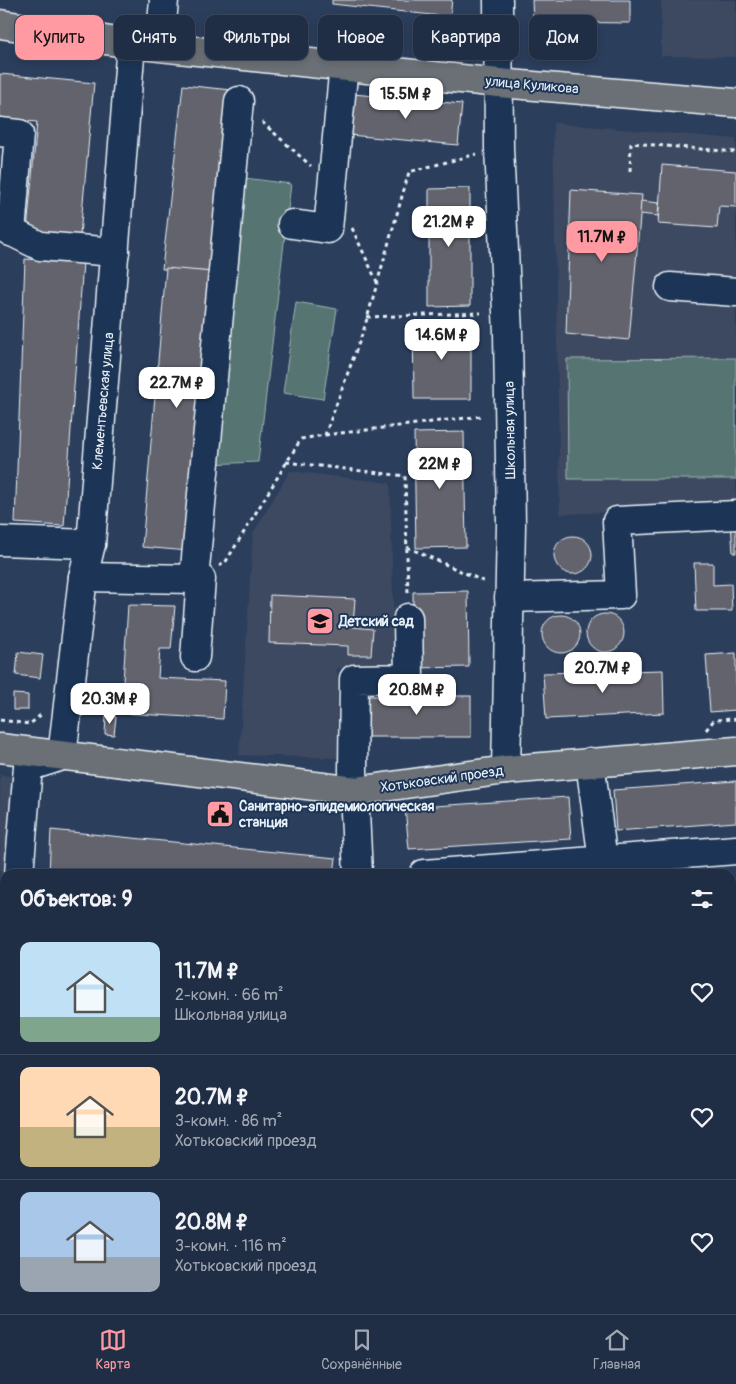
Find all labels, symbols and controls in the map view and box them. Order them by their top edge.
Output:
chip: Купить [15,15,104,60]
chip: Снять [114,15,195,60]
chip: Фильтры [205,15,308,60]
chip: Новое [318,15,403,60]
chip: Квартира [413,15,519,60]
chip: Дом [529,15,597,60]
street label: улица Куликова [484,72,579,98]
pin: 15.5M ₽ [360,78,452,120]
text: 15.5M ₽ [380,84,432,104]
pin: 21.2M ₽ [403,206,495,248]
text: 21.2M ₽ [423,212,475,232]
pin: 11.7M ₽ [556,220,648,263]
text: 11.7M ₽ [577,227,627,247]
pin: 14.6M ₽ [396,318,488,361]
text: 14.6M ₽ [416,325,468,345]
street label: Клементьевская улица [89,332,117,470]
pin: 22.7M ₽ [131,366,223,409]
text: 22.7M ₽ [150,373,204,393]
street label: Школьная улица [501,381,519,479]
pin: 22M ₽ [405,448,475,490]
text: 22M ₽ [419,454,461,474]
school or university icon: Детский сад [305,606,335,636]
place label: Детский сад [338,613,414,630]
pin: 20.7M ₽ [557,652,649,694]
text: 20.7M ₽ [575,658,631,678]
pin: 20.8M ₽ [371,674,463,716]
text: 20.8M ₽ [389,680,445,700]
pin: 20.3M ₽ [64,682,156,725]
text: 20.3M ₽ [82,689,138,709]
street label: Хотьковский проезд [380,762,505,796]
place label: Санитарно-эпидемиологическая станция [238,798,435,831]
public building icon: Санитарно-эпидемиологическая станция [205,799,235,829]
icon: filters [688,885,716,913]
text: Объектов: 9 [20,886,133,913]
text: 11.7M ₽ [175,958,239,985]
icon: home [60,962,120,1022]
icon: heart [688,978,716,1006]
text: 2-комн. · 66 m² [175,985,284,1005]
text: Школьная улица [175,1005,287,1025]
text: 20.7M ₽ [175,1084,249,1111]
icon: home [60,1087,120,1147]
icon: heart [688,1103,716,1131]
text: 3-комн. · 86 m² [175,1111,282,1131]
text: Хотьковский проезд [175,1131,316,1151]
text: 20.8M ₽ [175,1209,249,1236]
icon: home [60,1212,120,1272]
icon: heart [688,1228,716,1256]
text: 3-комн. · 116 m² [175,1236,287,1256]
text: Хотьковский проезд [175,1256,316,1276]
tab: Карта [96,1326,130,1373]
tab: Сохранённые [321,1326,402,1373]
tab: Главная [593,1326,640,1373]

